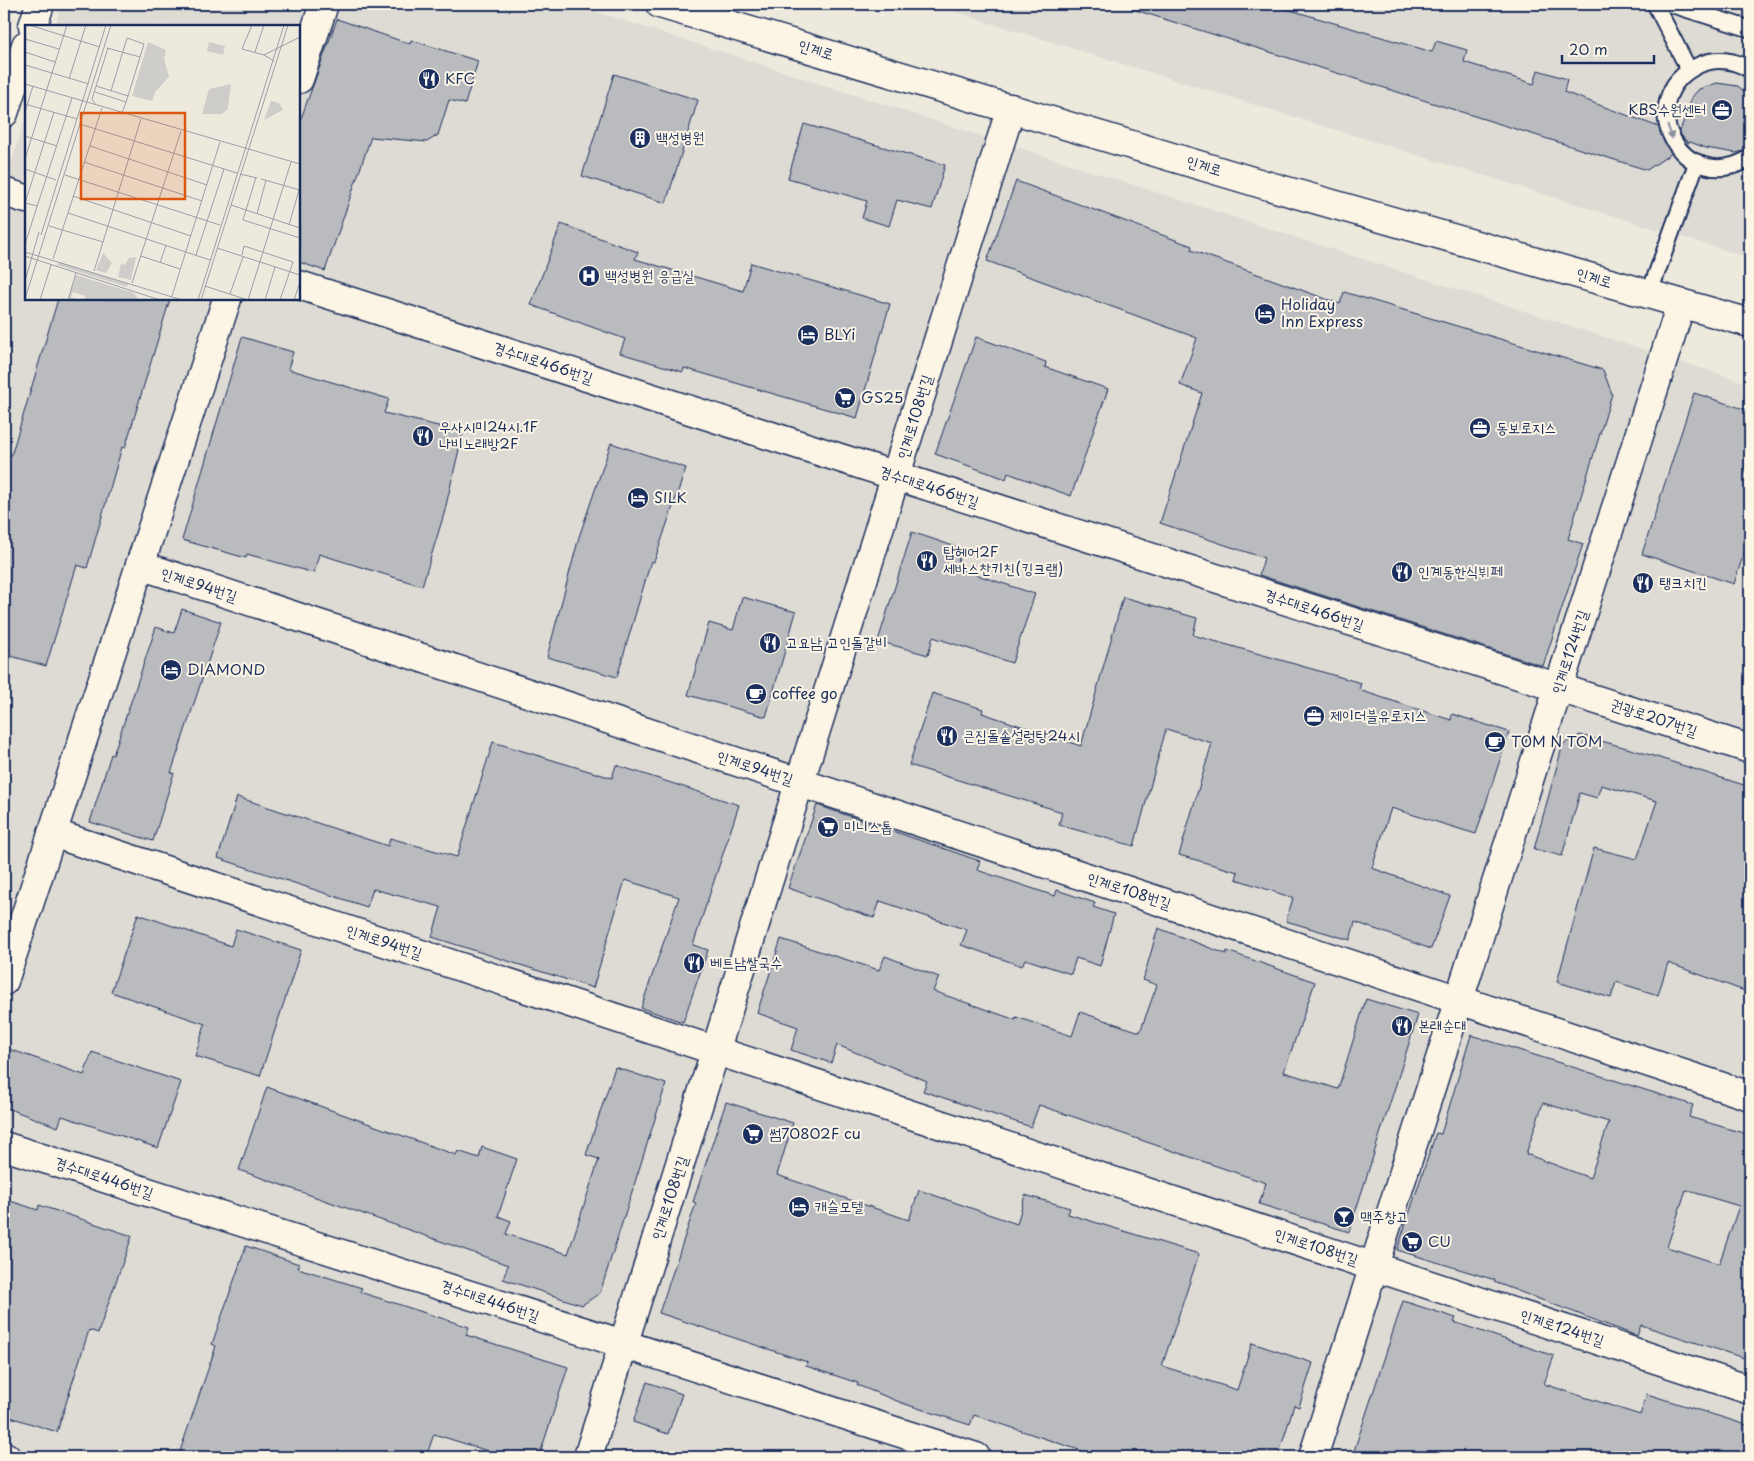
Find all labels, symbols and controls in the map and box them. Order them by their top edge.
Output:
inset map [25,25,300,300]
street label: 인계로 [796,32,837,65]
scale bar [1562,32,1654,64]
text: 20 m [1569,37,1608,60]
place label: KFC [445,66,475,89]
restaurant icon: KFC [417,67,441,91]
place label: KBS수원센터 [1628,97,1706,120]
office icon: KBS수원센터 [1710,98,1734,122]
place label: 백성병원 [656,125,704,148]
one-way arrow [1666,125,1674,140]
building icon: 백성병원 [628,126,652,150]
street label: 인계로 [1184,148,1225,181]
street label: 인계로 [1574,261,1615,293]
place label: 백성병원 응급실 [605,263,694,286]
hospital icon: 백성병원 응급실 [577,264,601,288]
place label: Holiday Inn Express [1281,292,1363,332]
hotel icon: Holiday Inn Express [1253,302,1277,326]
place label: BLYi [824,322,855,345]
hotel icon: BLYi [796,323,820,347]
street label: 경수대로466번길 [491,335,596,388]
street label: 인계로108번길 [890,371,937,462]
place label: GS25 [861,385,903,408]
supermarket icon: GS25 [833,386,857,410]
place label: 우사시미24시.1F 나비노래방2F [439,414,539,454]
place label: 동보로지스 [1496,415,1556,438]
office icon: 동보로지스 [1468,416,1492,440]
restaurant icon: 우사시미24시.1F 나비노래방2F [411,424,435,448]
street label: 경수대로466번길 [877,459,982,512]
place label: SILK [654,485,687,508]
hotel icon: SILK [626,486,650,510]
place label: 탑헤어2F 세바스찬키친(킹크랩) [943,539,1063,579]
restaurant icon: 탑헤어2F 세바스찬키친(킹크랩) [915,549,939,573]
place label: 인계동한식뷔페 [1418,559,1503,582]
street label: 인계로94번길 [158,560,241,607]
restaurant icon: 인계동한식뷔페 [1390,560,1414,584]
place label: 탱크치킨 [1659,570,1707,593]
restaurant icon: 탱크치킨 [1631,571,1655,595]
street label: 경수대로466번길 [1262,582,1367,635]
street label: 인계로124번길 [1544,607,1593,697]
place label: 고요남 고인돌갈비 [786,630,887,653]
restaurant icon: 고요남 고인돌갈비 [758,631,782,655]
place label: DIAMOND [187,657,265,680]
hotel icon: DIAMOND [159,658,183,682]
place label: coffee go [772,681,837,704]
cafe icon: coffee go [744,682,768,706]
street label: 권광로207번길 [1608,692,1701,741]
place label: 제이더블유로지스 [1330,703,1427,726]
office icon: 제이더블유로지스 [1302,704,1326,728]
place label: 큰집돌솥설렁탕24시 [963,723,1080,746]
restaurant icon: 큰집돌솥설렁탕24시 [935,724,959,748]
place label: TOM N TOM [1511,729,1602,752]
cafe icon: TOM N TOM [1483,730,1507,754]
street label: 인계로94번길 [714,743,797,790]
place label: 미니스톱 [844,814,892,837]
supermarket icon: 미니스톱 [816,815,840,839]
street label: 인계로108번길 [1084,865,1175,914]
street label: 인계로94번길 [343,917,426,964]
place label: 베트남쌀국수 [710,950,782,973]
restaurant icon: 베트남쌀국수 [682,951,706,975]
place label: 본래순대 [1418,1013,1466,1036]
restaurant icon: 본래순대 [1390,1014,1414,1038]
place label: 썸70802F cu [769,1121,861,1144]
supermarket icon: 썸70802F cu [741,1122,765,1146]
street label: 경수대로446번길 [52,1150,157,1203]
street label: 인계로108번길 [644,1152,693,1243]
place label: 캐슬모텔 [815,1194,863,1217]
hotel icon: 캐슬모텔 [787,1195,811,1219]
place label: 맥주창고 [1360,1204,1408,1227]
bar icon: 맥주창고 [1332,1205,1356,1229]
street label: 인계로108번길 [1271,1221,1362,1270]
place label: CU [1428,1229,1451,1252]
supermarket icon: CU [1400,1230,1424,1254]
street label: 경수대로446번길 [438,1273,543,1326]
street label: 인계로124번길 [1517,1302,1607,1351]

